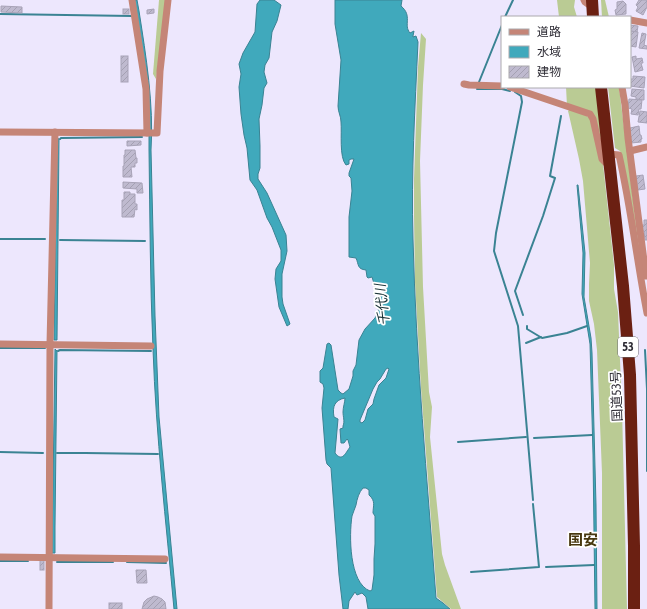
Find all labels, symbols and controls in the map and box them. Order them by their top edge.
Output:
legend [501,16,631,88]
text: 道路 [537,25,561,39]
text: 水域 [537,45,561,59]
text: 建物 [537,65,561,79]
water label: 千代川 [372,281,392,327]
road number: 53 [618,337,638,357]
street label: 国道53号 [608,370,625,422]
district label: 国安 [568,531,598,548]

